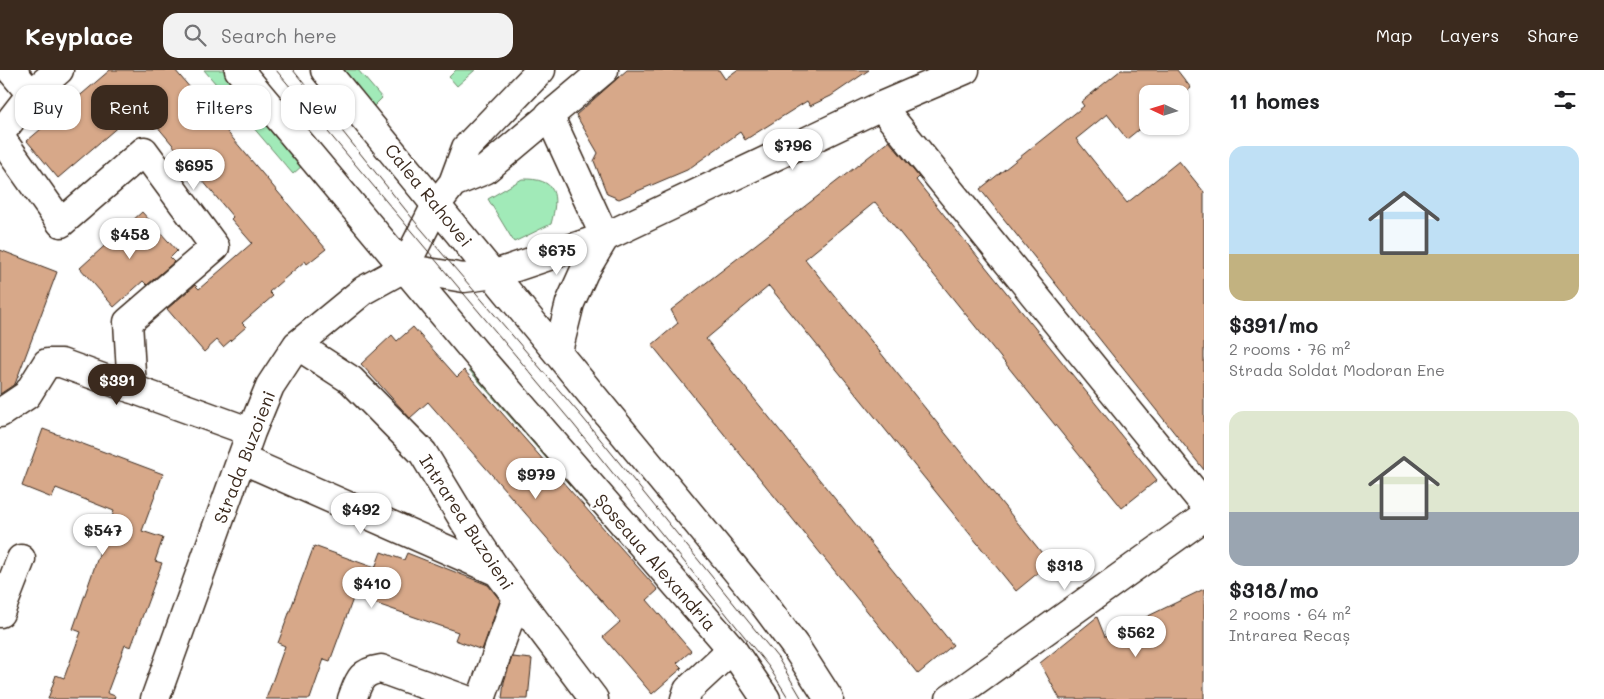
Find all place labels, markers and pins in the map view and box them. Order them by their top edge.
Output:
pin: $796 [763,128,823,171]
pin: $695 [164,148,224,191]
pin: $458 [100,218,160,260]
pin: $675 [527,234,587,276]
pin: $391 [87,364,147,406]
pin: $979 [506,458,566,500]
pin: $492 [331,492,391,535]
pin: $547 [73,514,133,556]
pin: $318 [1035,548,1095,591]
pin: $410 [342,566,402,609]
pin: $562 [1106,616,1166,658]

